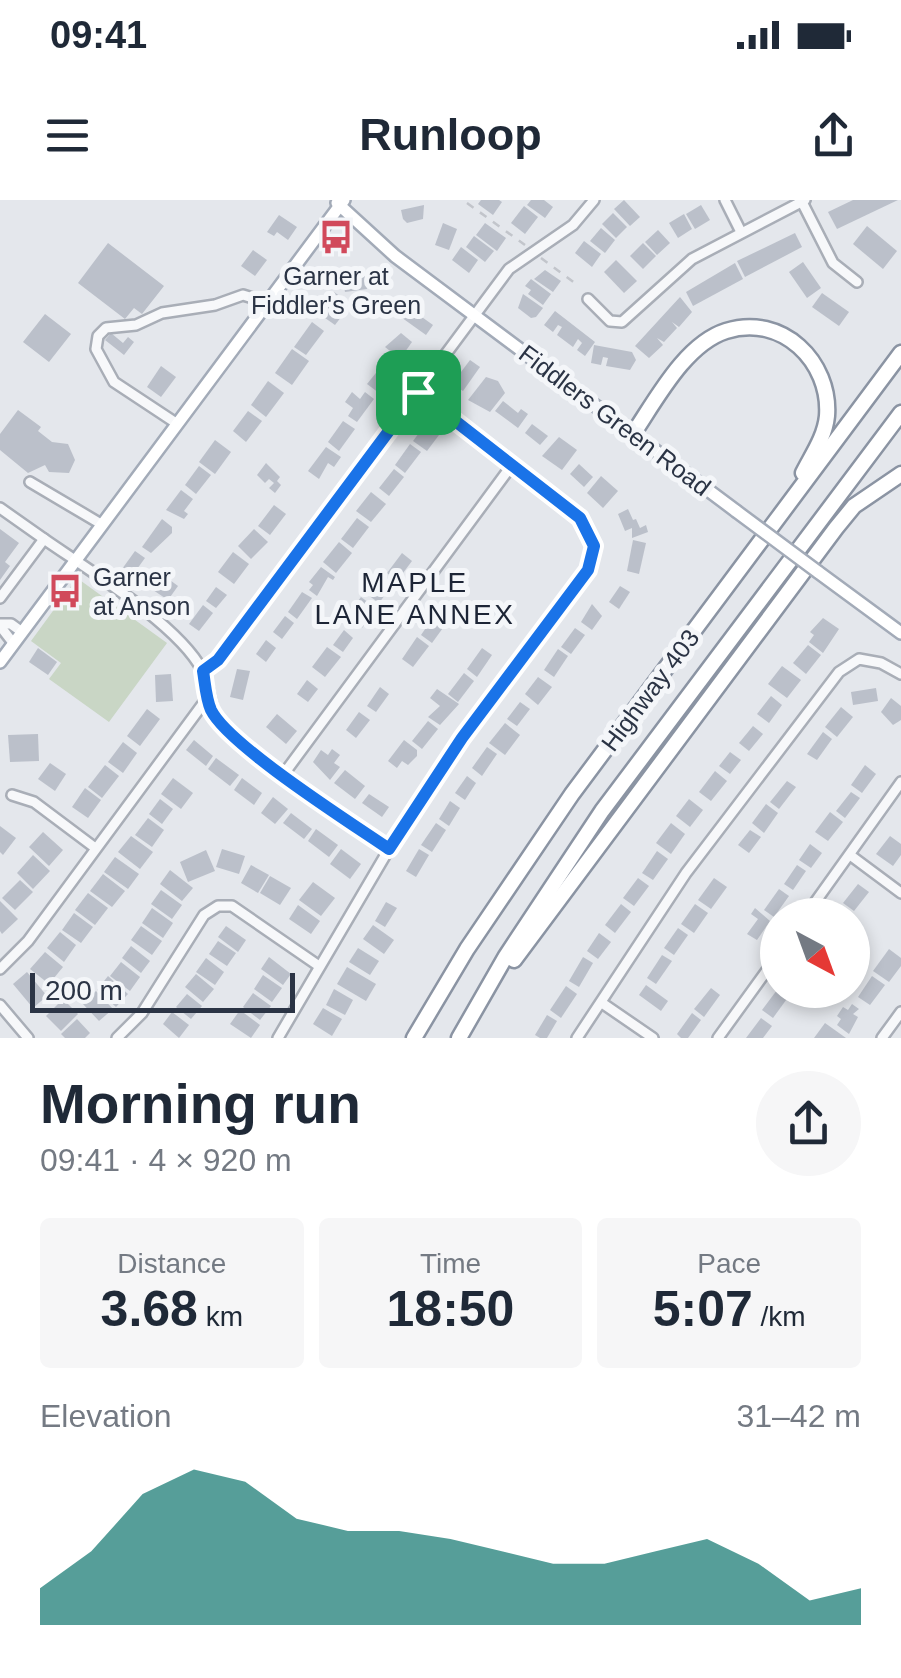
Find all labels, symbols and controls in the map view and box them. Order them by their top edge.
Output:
text: 09:41 [50,14,147,56]
icon: menu [40,108,95,163]
icon: share [806,108,861,163]
text: Runloop [359,109,542,160]
bus stop icon: Garner at Fiddler's Green [317,218,355,256]
place label: Garner at Fiddler's Green [251,262,421,319]
street label: Fiddlers Green Road [514,339,716,501]
pin [376,350,461,435]
icon: arrive [391,365,446,420]
place label: Garner at Anson [93,563,190,620]
district label: MAPLE LANE ANNEX [315,567,515,630]
bus stop icon: Garner at Anson [46,572,84,610]
street label: Highway 403 [595,624,705,756]
north arrow [760,898,870,1008]
map controls [760,898,870,1008]
scale bar [30,968,295,1013]
text: 200 m [45,975,123,1006]
button: share [756,1071,861,1176]
text: Morning run [40,1073,361,1135]
text: 09:41 · 4 × 920 m [40,1142,292,1178]
text: Distance [117,1248,226,1279]
text: Time [420,1248,481,1279]
text: Pace [697,1248,761,1279]
text: 3.68 [101,1281,198,1337]
text: 18:50 [387,1281,514,1337]
text: 5:07 [653,1281,753,1337]
text: km [198,1301,243,1332]
text: /km [753,1301,806,1332]
text: Elevation [40,1398,172,1434]
text: 31–42 m [736,1398,861,1434]

